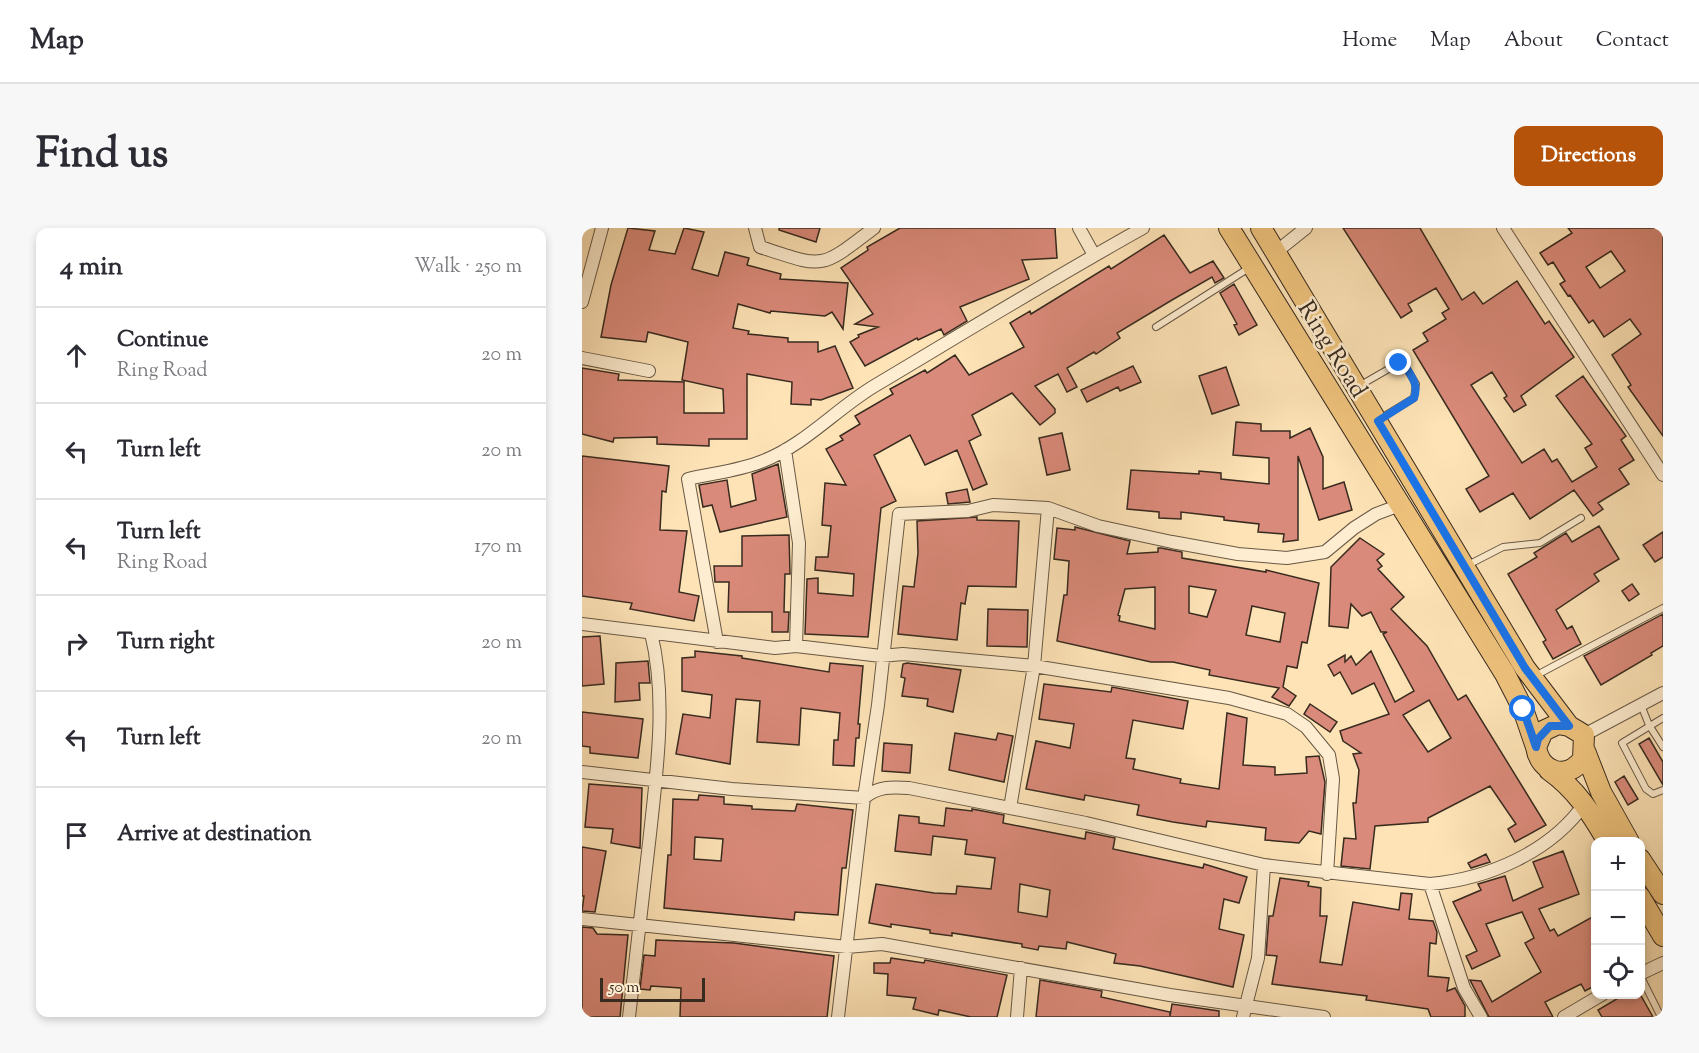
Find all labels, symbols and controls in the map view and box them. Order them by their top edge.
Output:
text: Map [30,21,84,61]
text: Home [1342,26,1397,56]
text: Map [1430,26,1471,56]
text: About [1504,26,1563,56]
text: Contact [1596,26,1669,56]
text: Find us [36,126,168,186]
button: Directions [1514,126,1663,186]
text: 4 min [60,249,123,286]
text: Walk · 250 m [414,253,522,282]
street label: Ring Road [1288,295,1375,406]
text: Continue [117,325,208,357]
icon: ahead [60,339,93,372]
text: 20 m [481,341,522,370]
route end [1385,349,1411,375]
text: Ring Road [117,357,208,386]
icon: left [60,435,93,468]
text: Turn left [117,435,200,467]
text: 20 m [481,437,522,466]
text: Turn left [117,517,200,549]
icon: left [60,531,93,564]
text: 170 m [474,533,522,562]
text: Ring Road [117,549,208,578]
icon: right [60,627,93,660]
text: Turn right [117,627,214,659]
text: 20 m [481,629,522,658]
route start [1509,695,1535,721]
icon: left [60,723,93,756]
text: Turn left [117,723,200,755]
text: 20 m [481,725,522,754]
icon: arrive [60,819,93,852]
text: Arrive at destination [117,819,312,851]
map controls [1591,837,1645,999]
button: + [1591,837,1645,891]
button: − [1591,891,1645,945]
button: locate [1591,945,1645,999]
scale bar [600,975,705,1002]
text: 50 m [609,977,640,1000]

